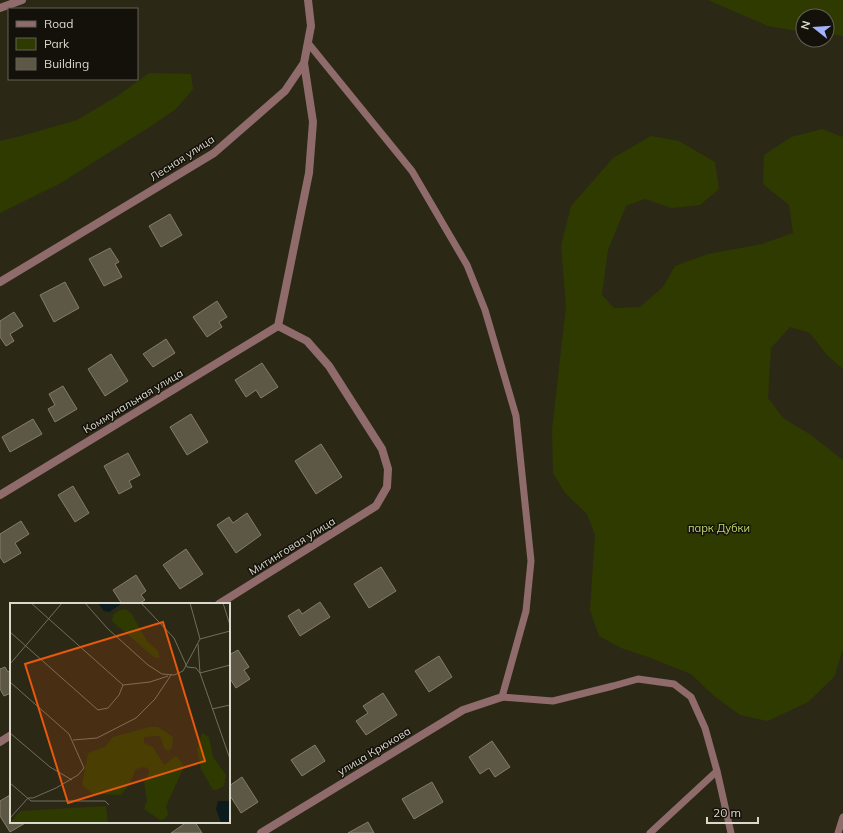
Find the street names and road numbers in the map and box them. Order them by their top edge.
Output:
street label: Лесная улица [147,132,217,184]
street label: Коммунальная улица [80,366,186,436]
street label: Митинговая улица [246,514,338,578]
street label: улица Крюкова [335,724,413,778]

